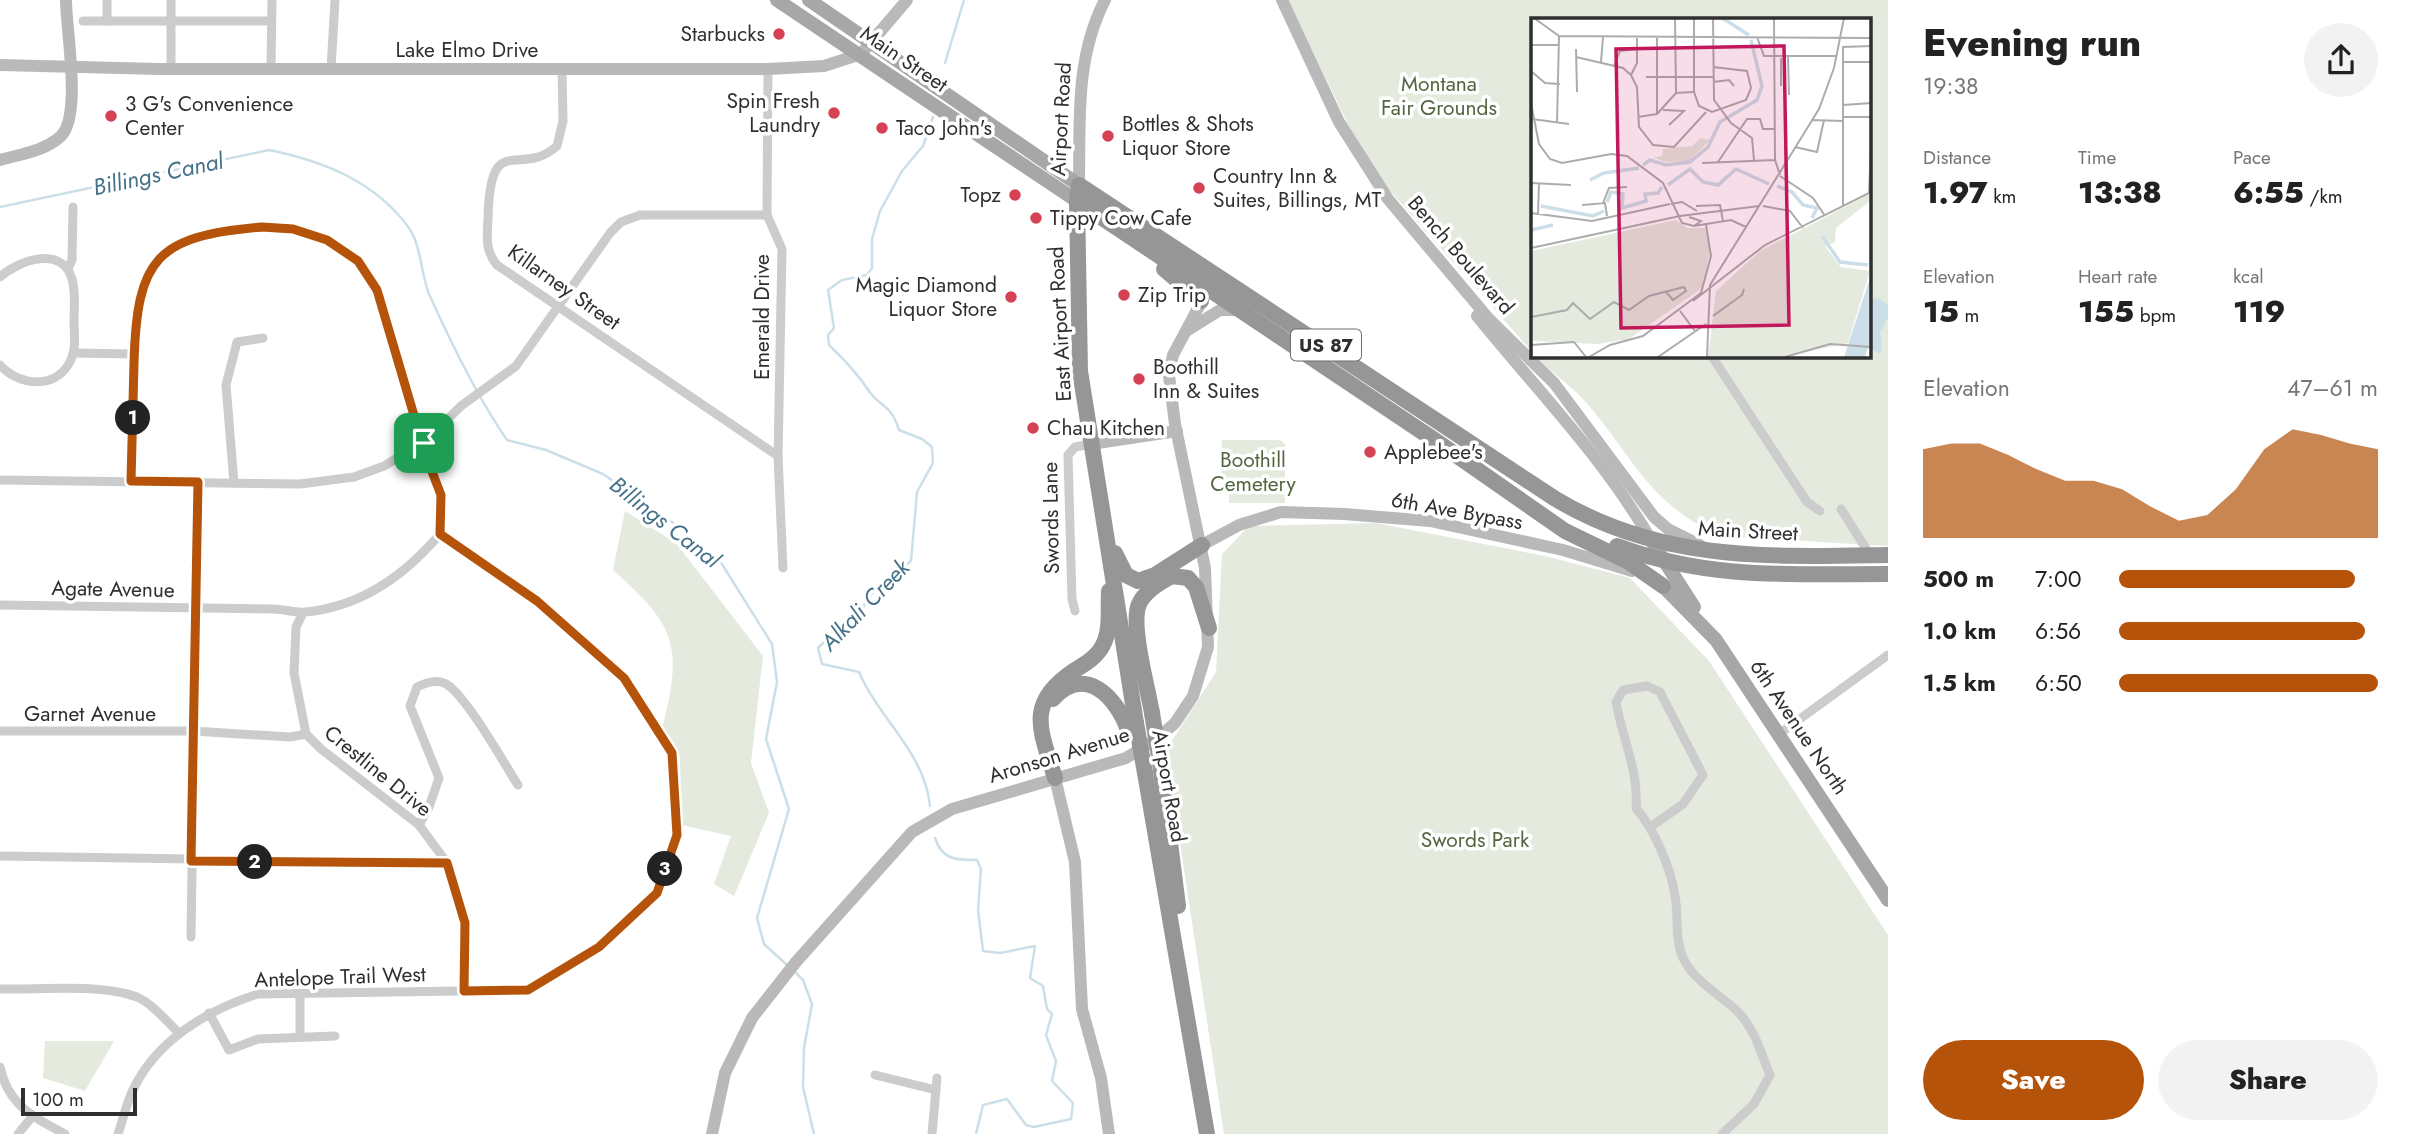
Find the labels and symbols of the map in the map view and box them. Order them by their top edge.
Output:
inset map [1531,18,1870,357]
place label: Starbucks [680,19,765,49]
street label: Main Street [854,19,954,99]
marker: Starbucks [771,26,787,42]
street label: Lake Elmo Drive [396,35,539,65]
street label: Airport Road [1043,61,1079,177]
park label: Montana Fair Grounds [1381,69,1497,123]
place label: Spin Fresh Laundry [726,86,821,140]
place label: 3 G's Convenience Center [125,89,294,143]
marker: Spin Fresh Laundry [826,105,842,121]
marker: 3 G's Convenience Center [103,108,119,124]
place label: Bottles & Shots Liquor Store [1122,109,1254,163]
place label: Taco John's [896,113,992,143]
marker: Taco John's [874,120,890,136]
marker: Bottles & Shots Liquor Store [1100,128,1116,144]
water label: Billings Canal [90,143,227,204]
place label: Country Inn & Suites, Billings, MT [1213,161,1382,215]
place label: Topz [961,180,1001,210]
marker: Country Inn & Suites, Billings, MT [1191,180,1207,196]
marker: Topz [1007,187,1023,203]
street label: Bench Boulevard [1401,189,1521,321]
place label: Tippy Cow Cafe [1050,203,1192,233]
marker: Tippy Cow Cafe [1028,210,1044,226]
street label: Killarney Street [502,237,626,337]
street label: East Airport Road [1041,246,1079,402]
street label: Emerald Drive [747,254,777,380]
place label: Magic Diamond Liquor Store [855,270,997,324]
place label: Zip Trip [1138,280,1206,310]
marker: Zip Trip [1116,287,1132,303]
marker: Magic Diamond Liquor Store [1003,289,1019,305]
road number: US 87 [1291,330,1361,360]
place label: Boothill Inn & Suites [1153,352,1259,406]
marker: Boothill Inn & Suites [1131,371,1147,387]
pin: 1 [116,400,150,436]
pin [394,413,454,473]
place label: Chau Kitchen [1047,413,1165,443]
marker: Chau Kitchen [1025,420,1041,436]
place label: Applebee's [1384,437,1483,467]
marker: Applebee's [1362,444,1378,460]
park label: Boothill Cemetery [1210,445,1296,499]
street label: Swords Lane [1035,461,1067,574]
water label: Billings Canal [602,468,728,577]
street label: 6th Ave Bypass [1389,485,1525,537]
street label: Main Street [1697,513,1799,549]
water label: Alkali Creek [812,551,918,659]
street label: Agate Avenue [51,573,175,605]
street label: 6th Avenue North [1743,653,1855,801]
street label: Garnet Avenue [24,699,156,729]
street label: Crestline Drive [318,718,438,824]
street label: Aronson Avenue [985,719,1133,791]
street label: Airport Road [1144,727,1194,845]
park label: Swords Park [1421,825,1530,855]
pin: 2 [238,844,272,880]
pin: 3 [648,852,682,886]
street label: Antelope Trail West [254,959,426,995]
scale bar [21,1085,136,1117]

